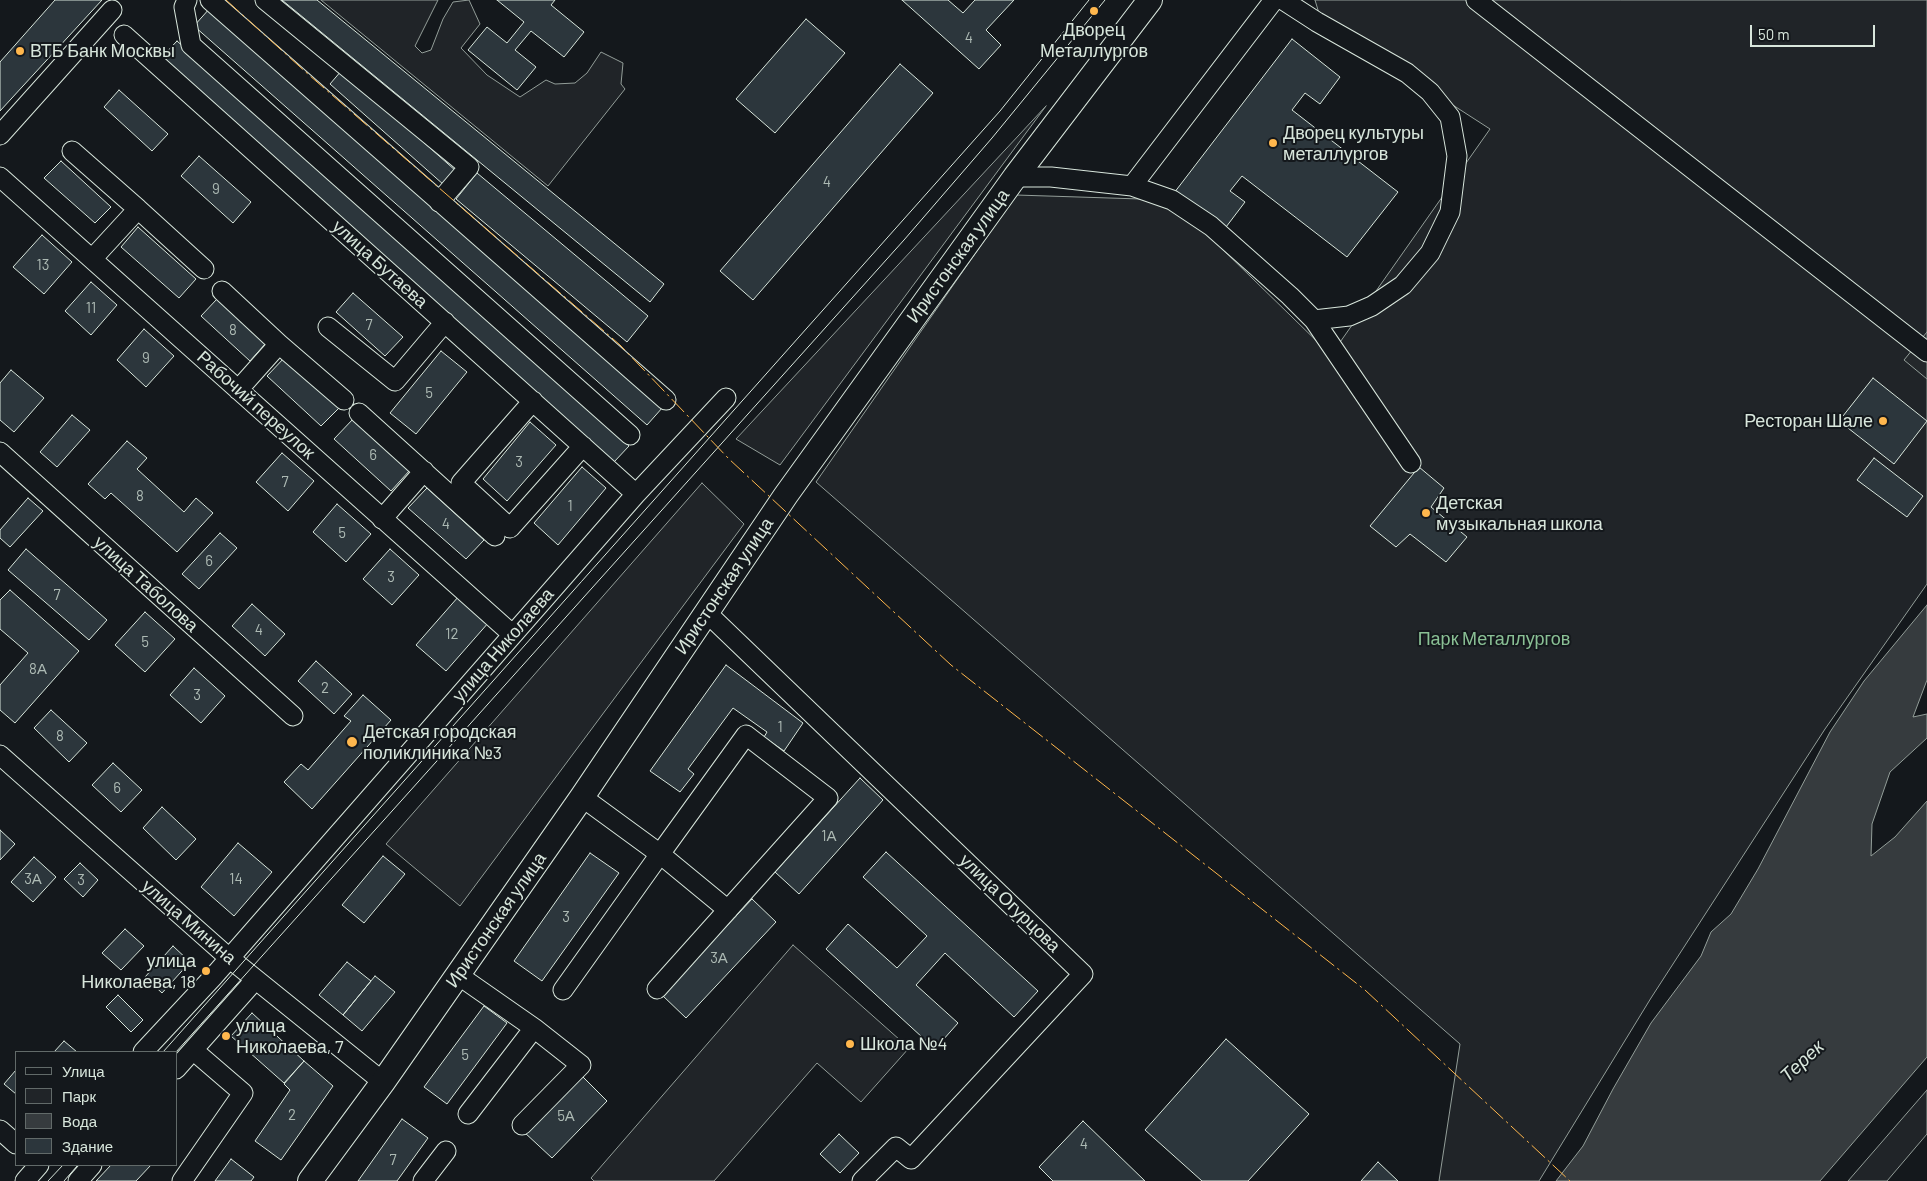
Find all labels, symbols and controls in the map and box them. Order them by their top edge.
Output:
marker: Дворец Металлургов [1088,5,1100,17]
scale bar [1752,15,1877,47]
place label: Дворец Металлургов [1040,19,1148,62]
text: 50 m [1758,25,1790,43]
house number: 4 [965,29,973,47]
place label: ВТБ Банк Москвы [30,40,175,62]
marker: ВТБ Банк Москвы [14,45,26,57]
place label: Дворец культуры металлургов [1283,122,1424,164]
marker: Дворец культуры металлургов [1267,137,1279,149]
house number: 4 [823,173,831,191]
house number: 9 [212,180,220,198]
street label: Иристонская улица [902,185,1014,327]
street label: улица Бутаева [328,216,432,312]
house number: 13 [37,256,49,274]
house number: 11 [86,299,96,317]
house number: 7 [365,316,373,334]
house number: 8 [229,321,237,339]
street label: Рабочий переулок [193,346,319,464]
house number: 9 [142,349,150,367]
house number: 5 [425,384,433,402]
place label: Ресторан Шале [1744,410,1873,432]
marker: Ресторан Шале [1877,415,1889,427]
house number: 6 [369,446,377,464]
house number: 3 [515,453,523,471]
house number: 7 [281,473,289,491]
house number: 8 [136,487,144,505]
place label: Детская музыкальная школа [1436,492,1603,534]
house number: 1 [567,497,573,515]
marker: Детская музыкальная школа [1420,507,1432,519]
street label: Иристонская улица [670,514,778,658]
house number: 4 [442,515,450,533]
house number: 5 [338,524,346,542]
street label: улица Таболова [89,531,203,637]
house number: 6 [205,552,213,570]
house number: 3 [387,568,395,586]
street label: улица Николаева [448,584,558,706]
house number: 7 [53,586,61,604]
house number: 4 [255,621,263,639]
house number: 12 [445,625,459,643]
park label: Парк Металлургов [1418,628,1570,650]
house number: 5 [141,633,149,651]
house number: 8А [29,660,47,678]
house number: 2 [321,679,329,697]
house number: 3 [193,686,201,704]
house number: 1 [777,718,783,736]
place label: Детская городская поликлиника №3 [363,721,517,764]
house number: 8 [56,727,64,745]
marker: Детская городская поликлиника №3 [345,735,359,749]
house number: 6 [113,779,121,797]
house number: 1А [821,827,837,845]
street label: Иристонская улица [441,848,551,992]
street label: улица Огурцова [955,849,1065,957]
house number: 3А [24,870,42,888]
house number: 14 [229,870,243,888]
house number: 3 [77,871,85,889]
street label: улица Минина [137,875,241,969]
house number: 3 [562,908,570,926]
house number: 3А [710,949,728,967]
place label: улица Николаева, 18 [81,950,196,992]
marker: улица Николаева, 18 [200,965,212,977]
place label: улица Николаева, 7 [236,1015,344,1058]
marker: улица Николаева, 7 [220,1030,232,1042]
place label: Школа №4 [860,1033,948,1055]
water label: Терек [1775,1035,1829,1087]
marker: Школа №4 [844,1038,856,1050]
house number: 5 [461,1046,469,1064]
legend [15,1051,178,1166]
text: Улица [62,1062,105,1080]
text: Парк [62,1087,96,1105]
house number: 2 [288,1106,296,1124]
house number: 5А [557,1107,575,1125]
text: Вода [62,1112,97,1130]
house number: 4 [1080,1135,1088,1153]
text: Здание [62,1137,113,1155]
house number: 7 [389,1151,397,1169]

